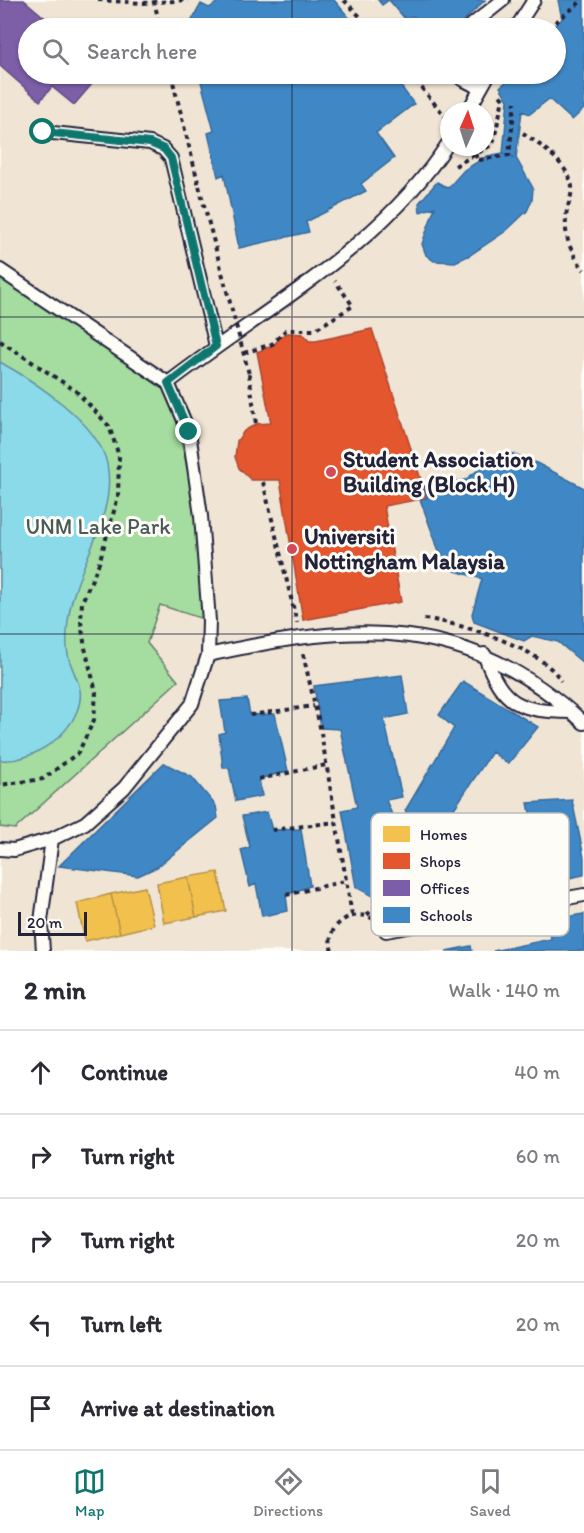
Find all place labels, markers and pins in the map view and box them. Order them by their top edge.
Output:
place label: Student Association Building (Block H) [343,446,534,498]
marker: Student Association Building (Block H) [324,465,338,479]
place label: Universiti Nottingham Malaysia [304,523,505,575]
marker: Universiti Nottingham Malaysia [285,542,299,556]

